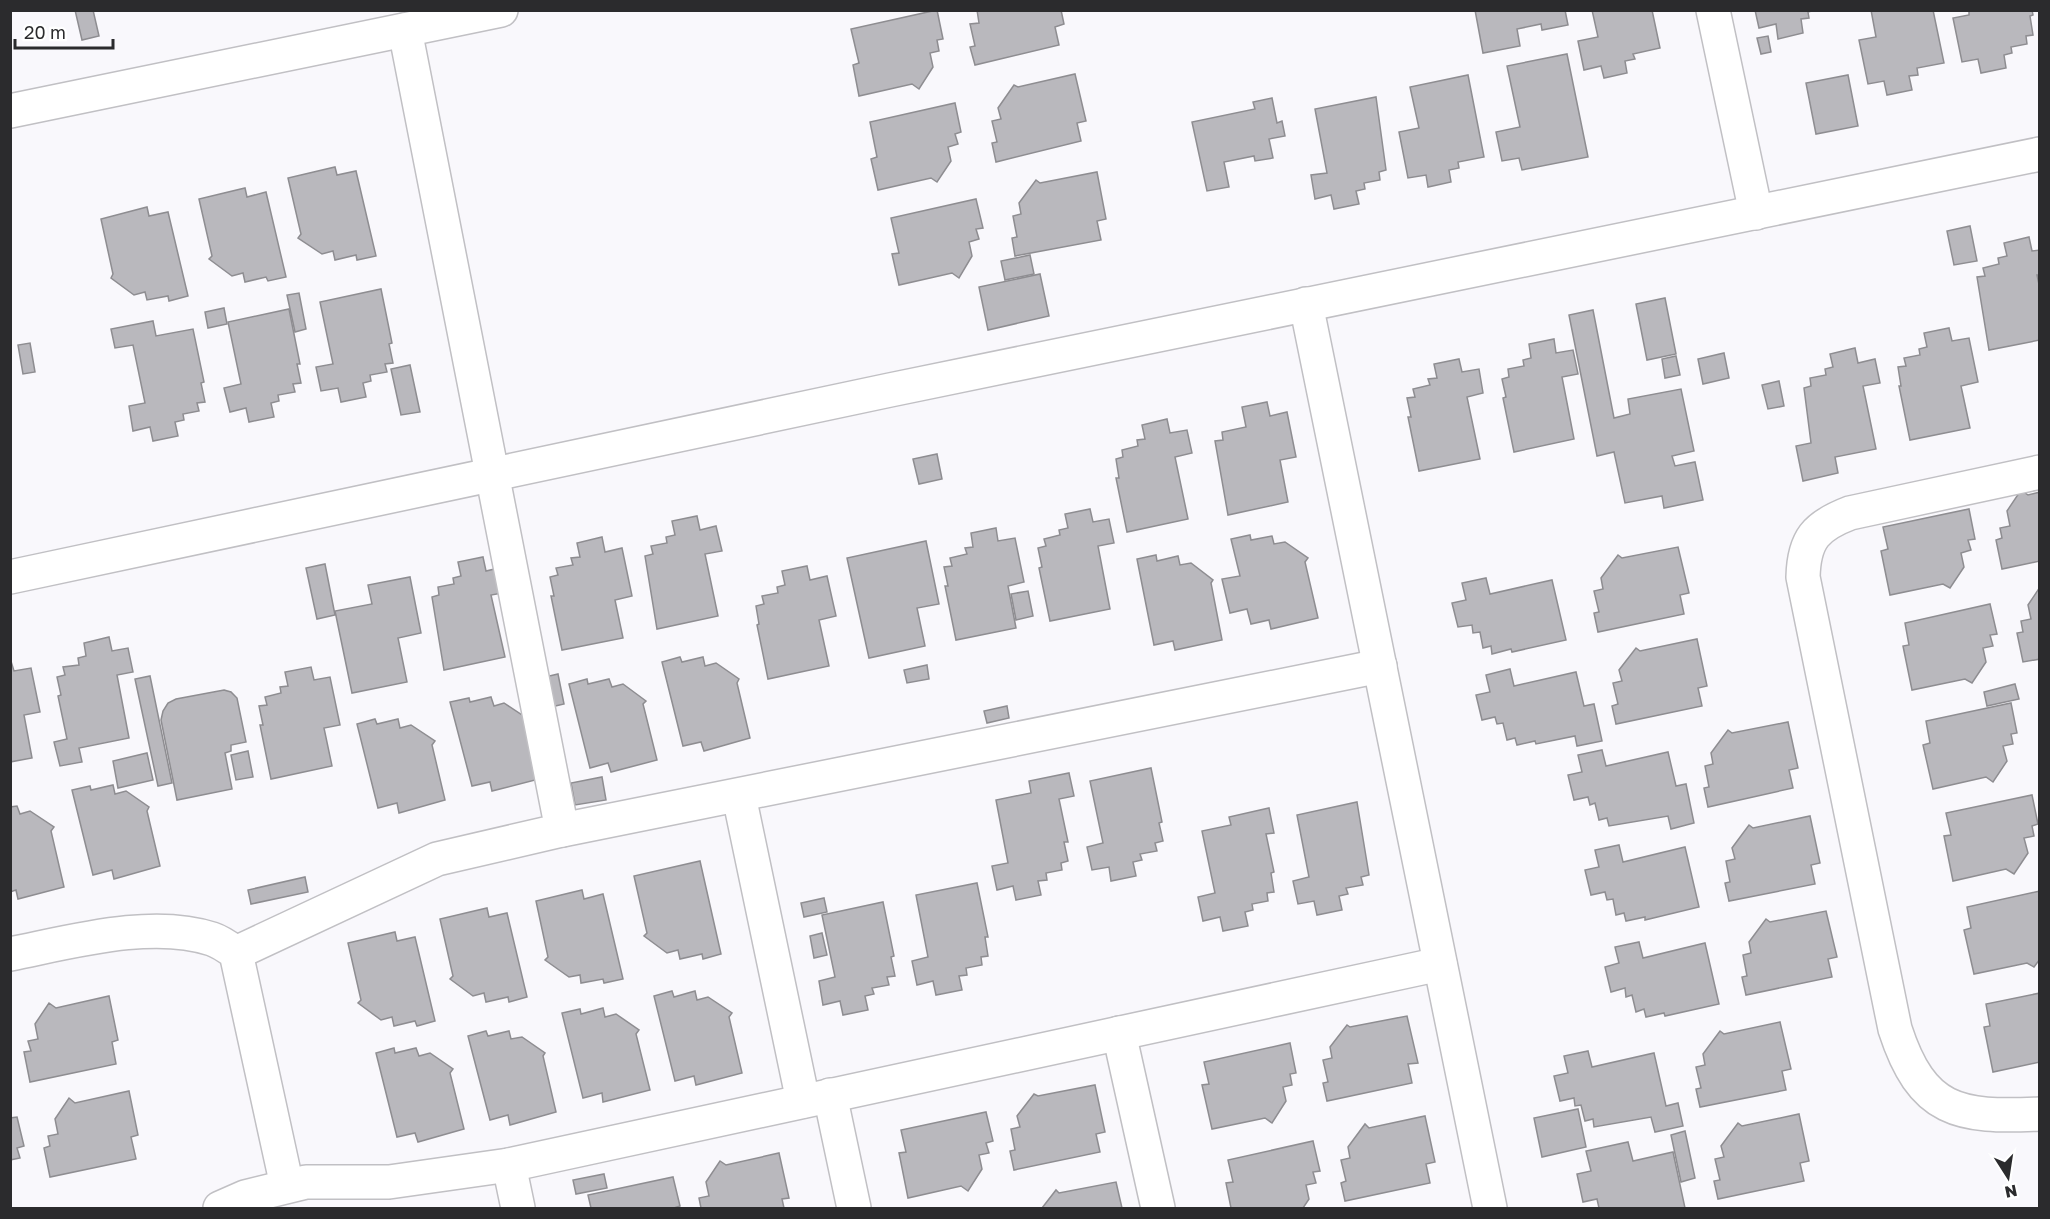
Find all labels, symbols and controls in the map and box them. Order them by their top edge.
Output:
scale bar [15,12,112,50]
text: 20 m [24,21,66,43]
north arrow [1978,1147,2038,1207]
text: N [2003,1181,2019,1203]

